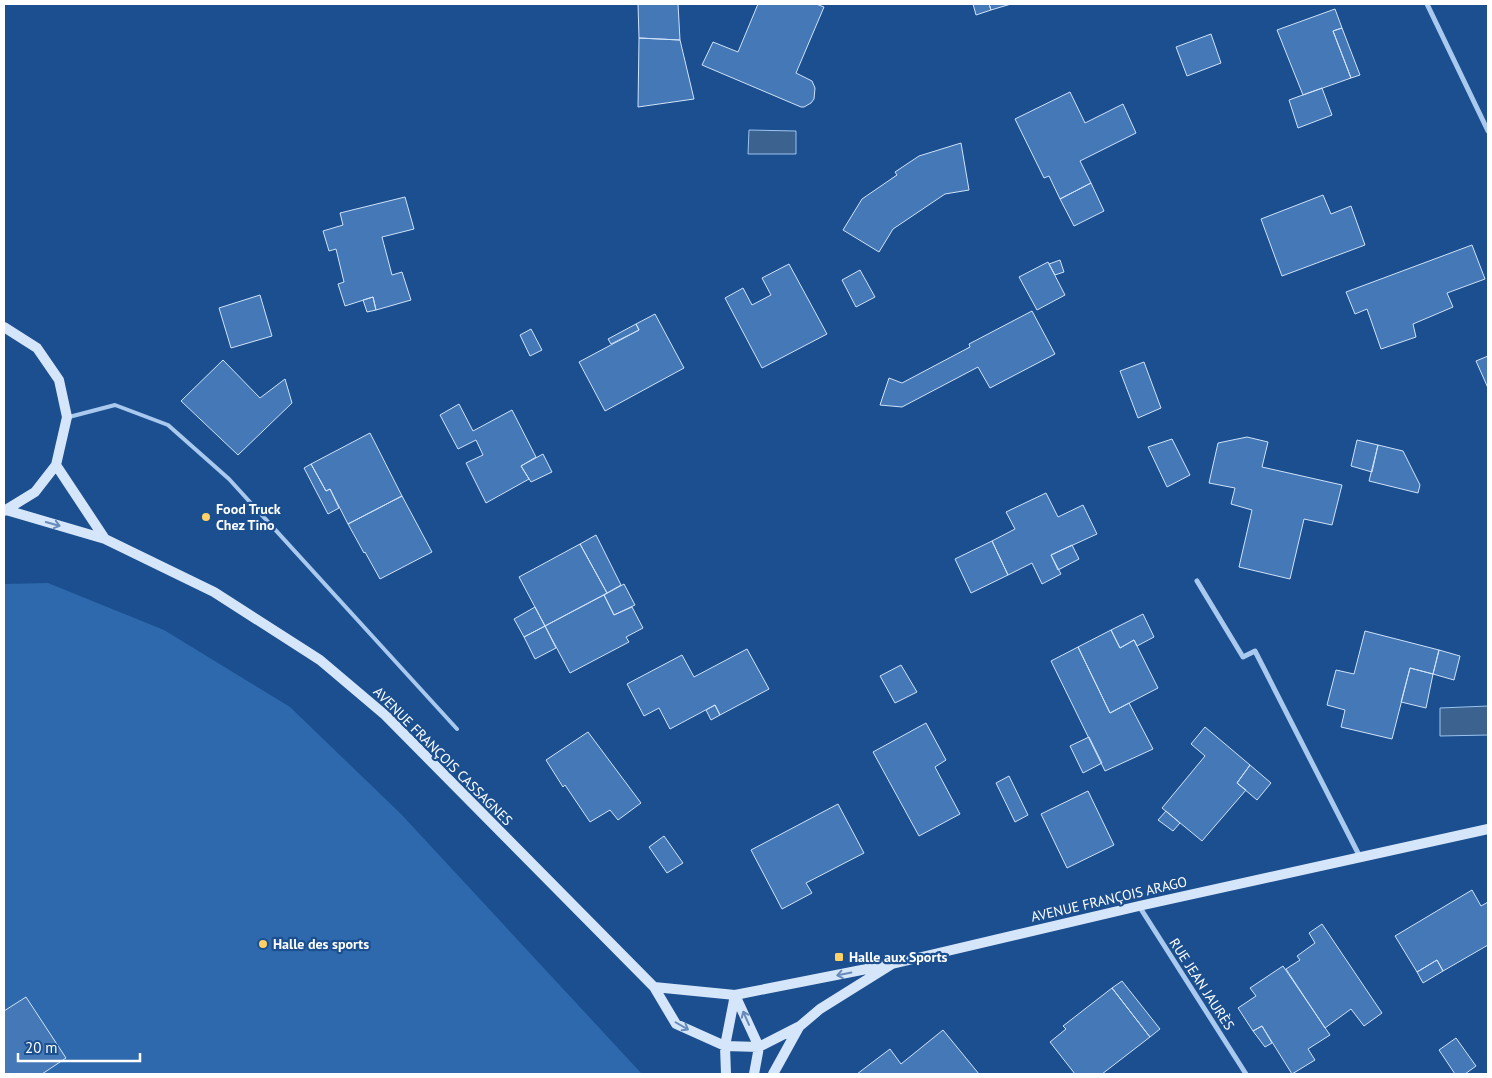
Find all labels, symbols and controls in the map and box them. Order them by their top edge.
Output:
place label: Food Truck Chez Tino [216,500,281,534]
marker: Food Truck Chez Tino [200,511,212,523]
one-way arrow [45,519,61,529]
street label: AVENUE FRANÇOIS CASSAGNES [370,683,516,829]
street label: AVENUE FRANÇOIS ARAGO [1029,872,1189,926]
place label: Halle des sports [273,935,369,953]
street label: RUE JEAN JAURÈS [1166,935,1238,1033]
marker: Halle des sports [257,938,269,950]
place label: Halle aux Sports [849,948,948,966]
marker: Halle aux Sports [833,951,845,963]
one-way arrow [836,970,852,979]
one-way arrow [740,1011,750,1026]
one-way arrow [675,1021,690,1031]
scale bar [18,1030,140,1062]
text: 20 m [25,1038,58,1057]

